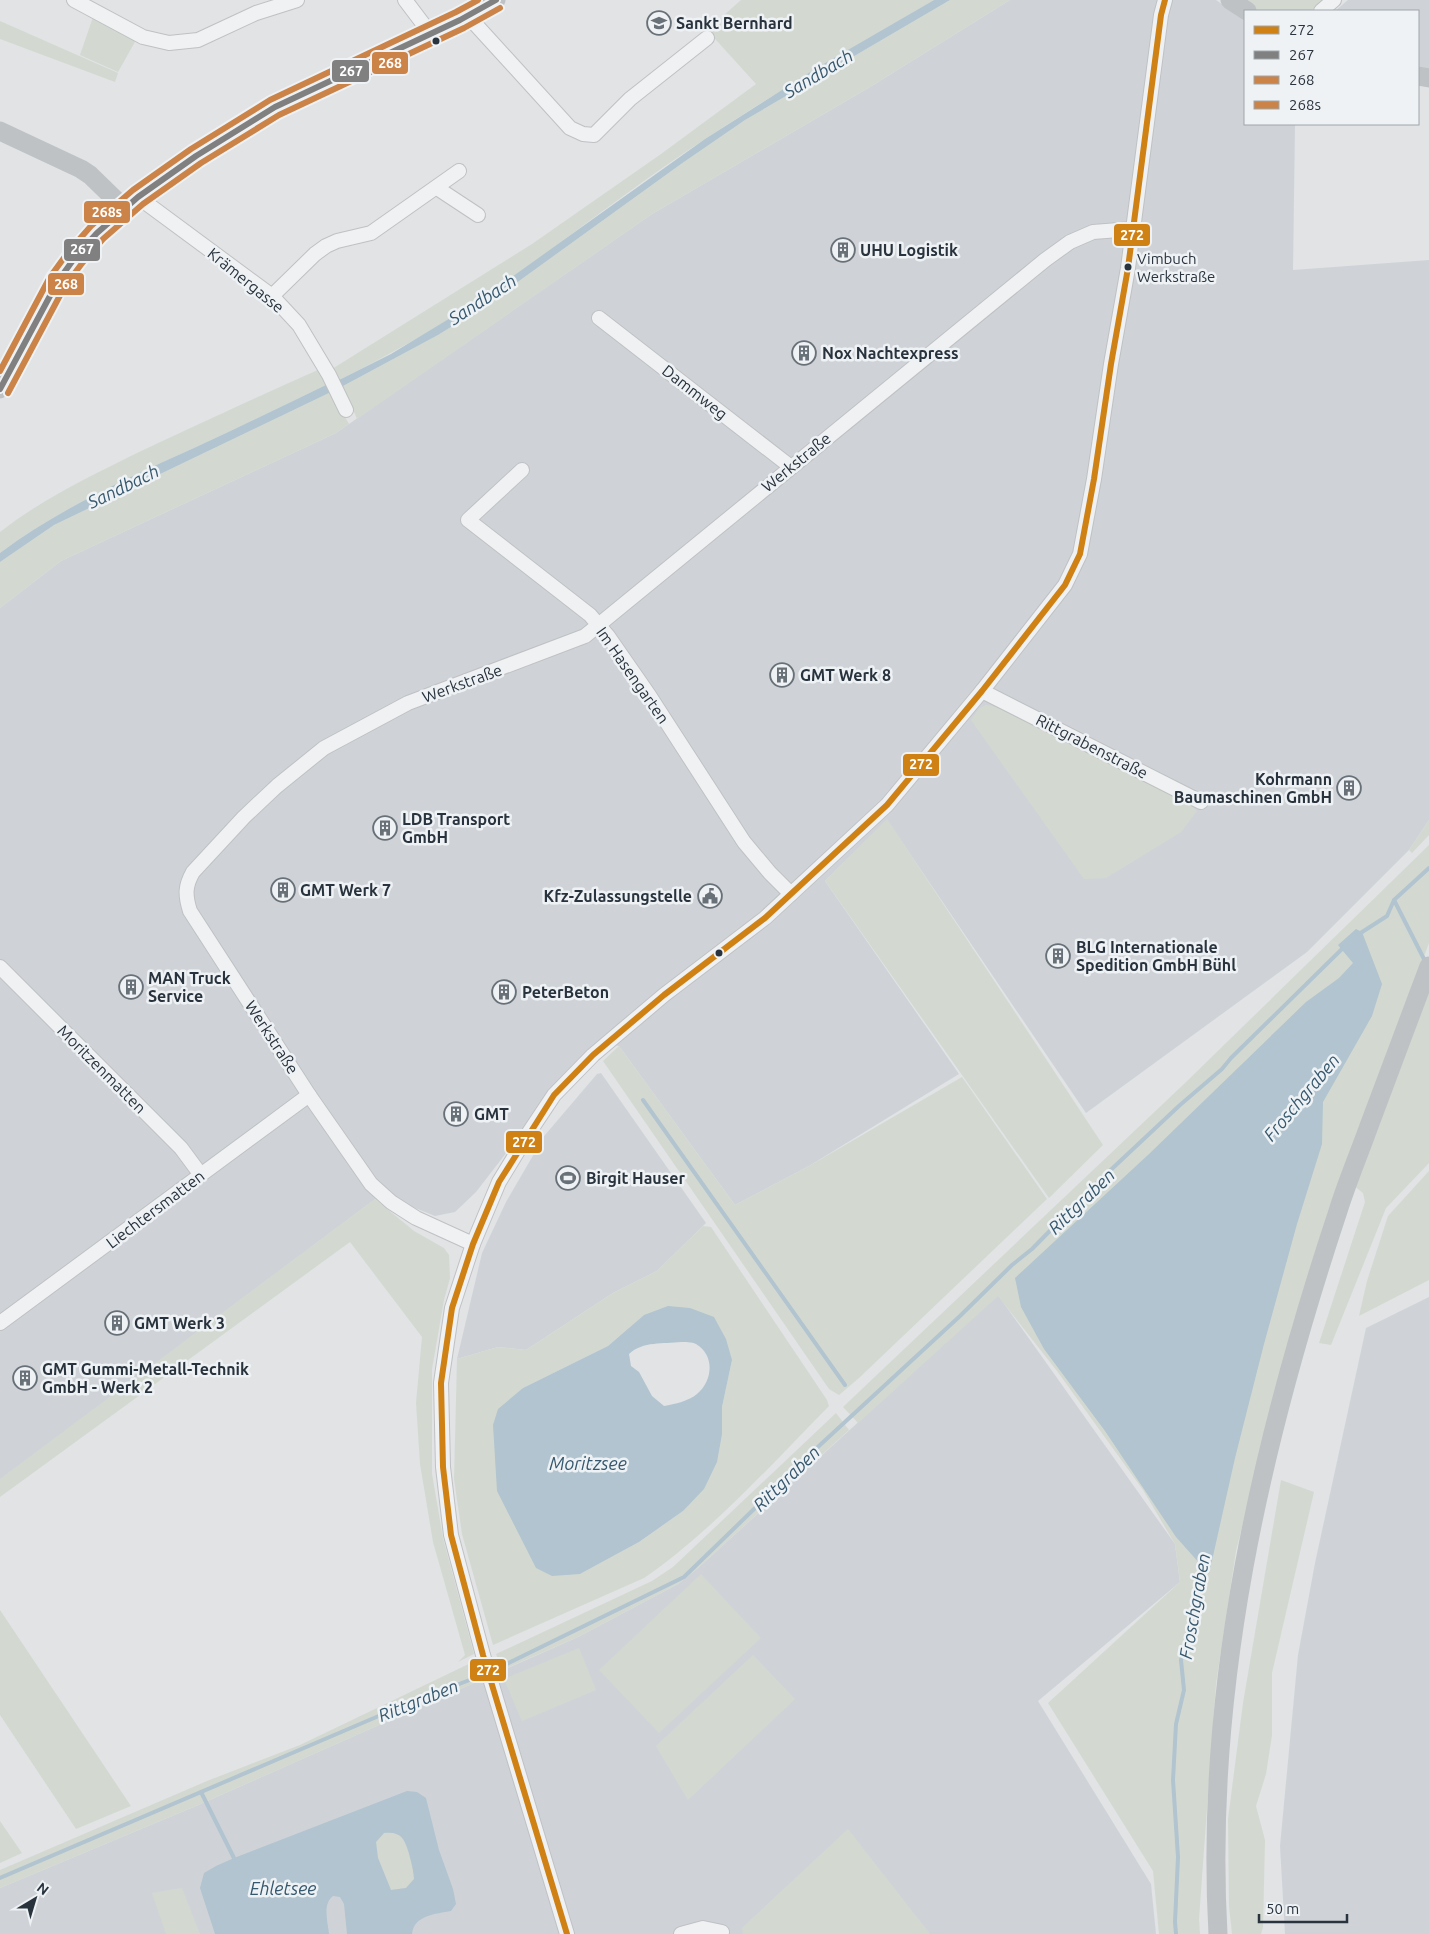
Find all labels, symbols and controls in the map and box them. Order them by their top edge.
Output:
school or university icon: Sankt Bernhard [646,10,672,36]
legend [1244,10,1419,125]
place label: Sankt Bernhard [676,14,793,32]
text: 272 [1289,21,1314,38]
unlabelled marker [431,36,441,46]
water label: Sandbach [779,45,856,102]
text: 267 [1289,46,1314,63]
line badge: 268 [371,51,409,75]
text: 268 [378,55,402,71]
line badge: 267 [331,59,370,83]
text: 267 [339,63,363,79]
text: 268 [1289,71,1314,88]
text: 268s [1289,96,1321,113]
line badge: 268s [83,200,131,224]
text: 268s [92,204,123,220]
line badge: 272 [1113,223,1151,247]
text: 272 [1120,227,1144,243]
building icon: UHU Logistik [830,237,856,263]
line badge: 267 [63,238,101,262]
text: 267 [70,241,94,257]
place label: UHU Logistik [860,241,958,259]
street label: Krämergasse [204,244,288,316]
place label: Vimbuch Werkstraße [1137,250,1215,285]
marker: Vimbuch Werkstraße [1123,262,1133,272]
water label: Sandbach [444,270,520,329]
line badge: 268 [47,272,85,296]
text: 268 [54,276,78,292]
building icon: Nox Nachtexpress [791,340,817,366]
place label: Nox Nachtexpress [822,344,959,362]
street label: Dammweg [659,361,731,423]
street label: Werkstraße [758,429,834,495]
water label: Sandbach [83,460,162,512]
street label: Im Hasengarten [593,623,673,727]
street label: Werkstraße [420,660,504,706]
building icon: GMT Werk 8 [769,662,795,688]
place label: GMT Werk 8 [800,666,891,684]
street label: Rittgrabenstraße [1033,710,1151,782]
line badge: 272 [902,753,940,777]
text: 272 [909,756,933,772]
place label: Kohrmann Baumaschinen GmbH [1174,770,1332,806]
building icon: Kohrmann Baumaschinen GmbH [1336,775,1362,801]
place label: LDB Transport GmbH [402,810,510,846]
building icon: LDB Transport GmbH [372,815,398,841]
building icon: GMT Werk 7 [270,877,296,903]
place label: GMT Werk 7 [300,881,391,899]
public building icon: Kfz-Zulassungstelle [697,883,723,909]
place label: Kfz-Zulassungstelle [544,887,692,905]
place label: BLG Internationale Spedition GmbH Bühl [1076,938,1236,974]
building icon: BLG Internationale Spedition GmbH Bühl [1045,943,1071,969]
unlabelled marker [714,948,724,958]
place label: MAN Truck Service [148,969,231,1005]
building icon: MAN Truck Service [118,974,144,1000]
building icon: PeterBeton [491,979,517,1005]
place label: PeterBeton [522,983,609,1001]
street label: Werkstraße [242,997,302,1077]
street label: Moritzenmatten [54,1021,150,1117]
water label: Froschgraben [1259,1050,1343,1144]
building icon: GMT [443,1101,469,1127]
place label: GMT [474,1105,509,1123]
line badge: 272 [505,1130,543,1154]
text: 272 [512,1134,536,1150]
water label: Rittgraben [1044,1164,1118,1238]
sports icon: Birgit Hauser [555,1165,581,1191]
street label: Liechtersmatten [102,1166,208,1252]
place label: Birgit Hauser [586,1169,685,1187]
building icon: GMT Werk 3 [104,1310,130,1336]
place label: GMT Werk 3 [134,1314,225,1332]
place label: GMT Gummi-Metall-Technik GmbH - Werk 2 [42,1360,249,1396]
building icon: GMT Gummi-Metall-Technik GmbH - Werk 2 [12,1365,38,1391]
water label: Rittgraben [749,1441,823,1515]
water label: Moritzsee [549,1453,627,1473]
water label: Froschgraben [1175,1552,1213,1660]
line badge: 272 [469,1658,507,1682]
text: 272 [476,1662,500,1678]
water label: Rittgraben [375,1675,461,1725]
north arrow [10,1874,60,1924]
water label: Ehletsee [250,1878,316,1898]
text: N [34,1879,52,1898]
scale bar [1259,1892,1346,1924]
text: 50 m [1266,1900,1299,1917]

